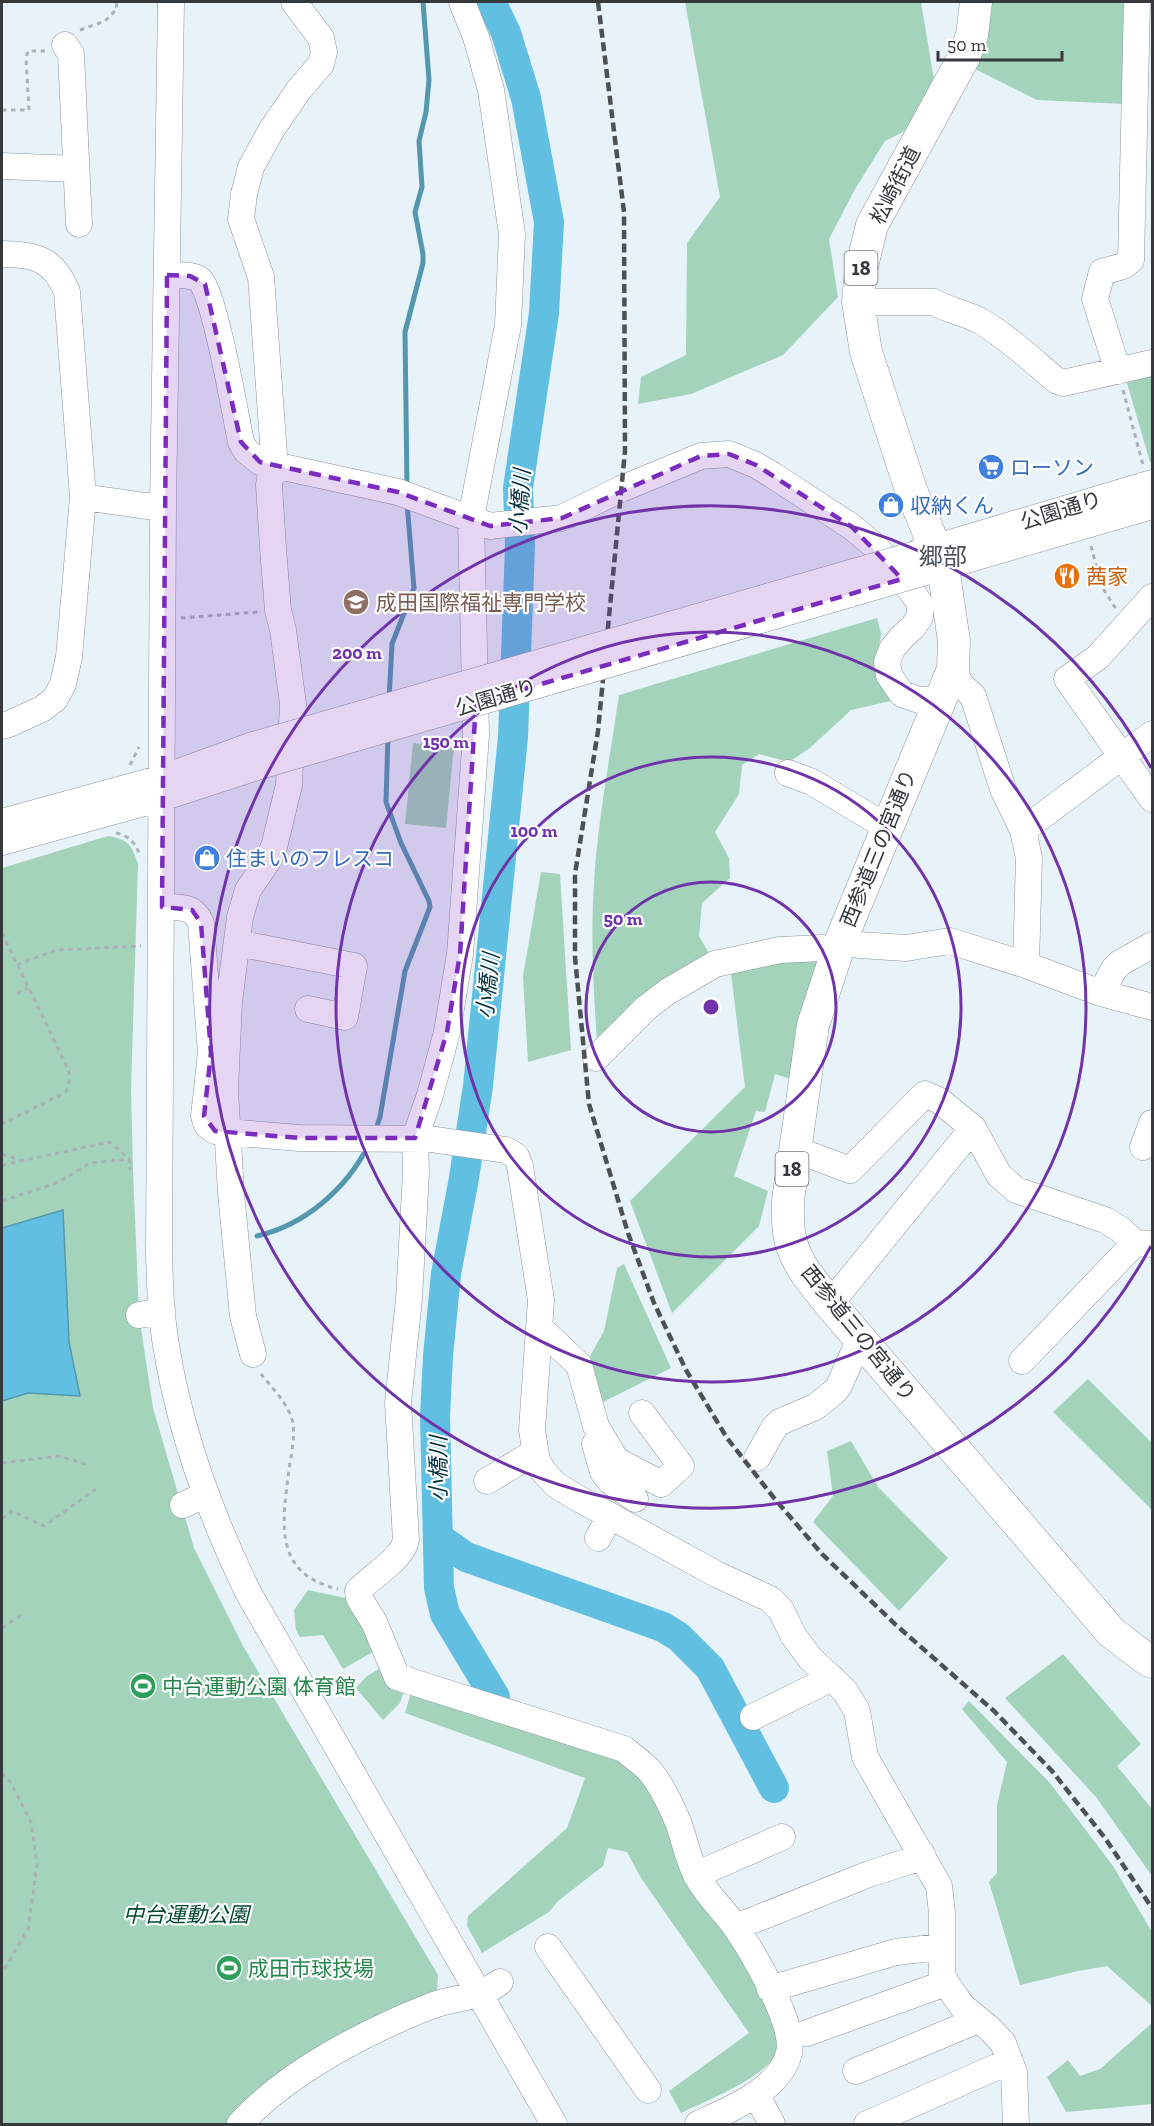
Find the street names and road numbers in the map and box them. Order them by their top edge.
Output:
street label: 松崎街道 [865,142,925,228]
road number: 18 [844,251,878,285]
street label: 公園通り [1017,486,1105,534]
street label: 公園通り [452,673,540,721]
street label: 西参道三の宮通り [835,765,921,931]
road number: 18 [776,1152,808,1186]
street label: 西参道三の宮通り [796,1260,922,1406]

